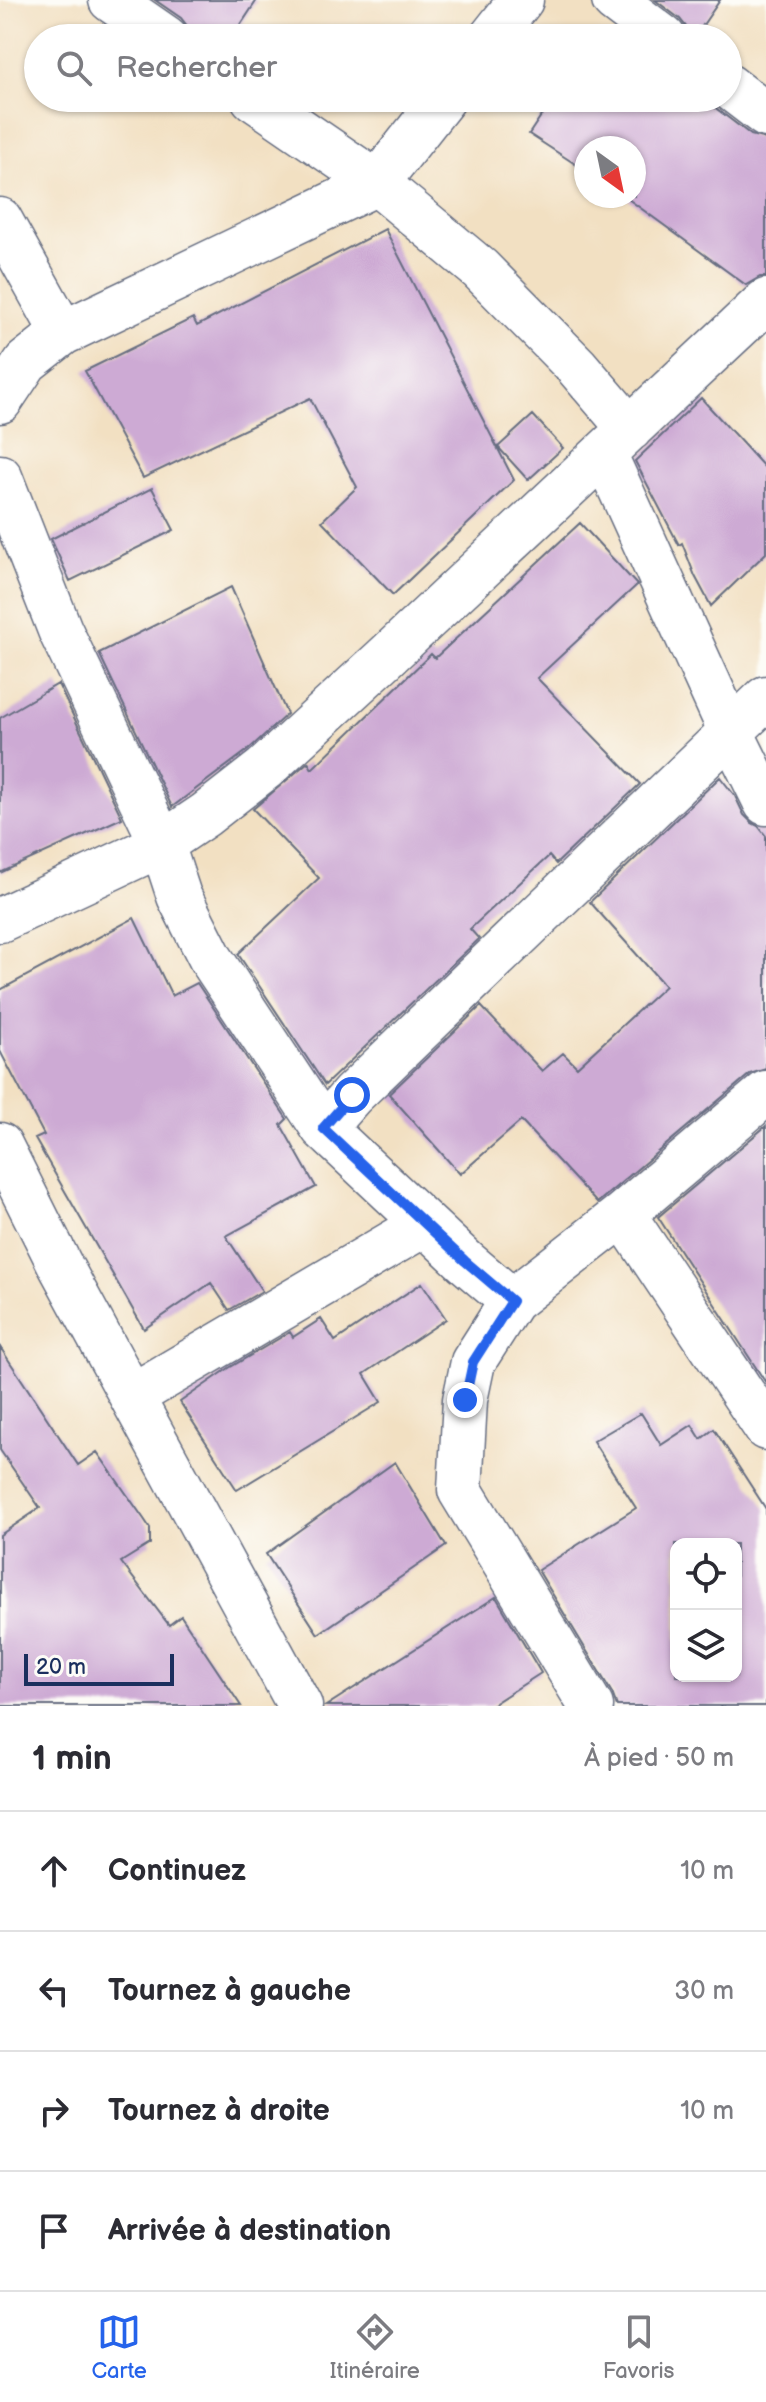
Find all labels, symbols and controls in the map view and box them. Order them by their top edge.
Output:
search box [24,24,742,112]
icon: search [52,46,96,90]
text: Rechercher [116,50,277,86]
north arrow [574,136,646,208]
route start [334,1077,370,1113]
route end [447,1382,483,1418]
map controls [670,1538,742,1682]
button: locate [670,1538,742,1610]
button: layers [670,1610,742,1682]
scale bar [24,1650,174,1686]
text: 20 m [36,1654,86,1681]
text: 1 min [32,1738,112,1779]
text: À pied · 50 m [584,1743,734,1774]
icon: ahead [32,1849,76,1893]
text: Continuez [108,1853,246,1889]
text: 10 m [680,1856,734,1887]
icon: left [32,1969,76,2013]
text: Tournez à gauche [108,1973,351,2009]
text: 30 m [674,1976,734,2007]
icon: right [32,2089,76,2133]
text: Tournez à droite [108,2093,330,2129]
text: 10 m [680,2096,734,2127]
icon: arrive [32,2209,76,2253]
text: Arrivée à destination [108,2213,391,2249]
tab: Carte [91,2310,147,2385]
tab: Itinéraire [330,2310,420,2385]
tab: Favoris [603,2310,675,2385]

